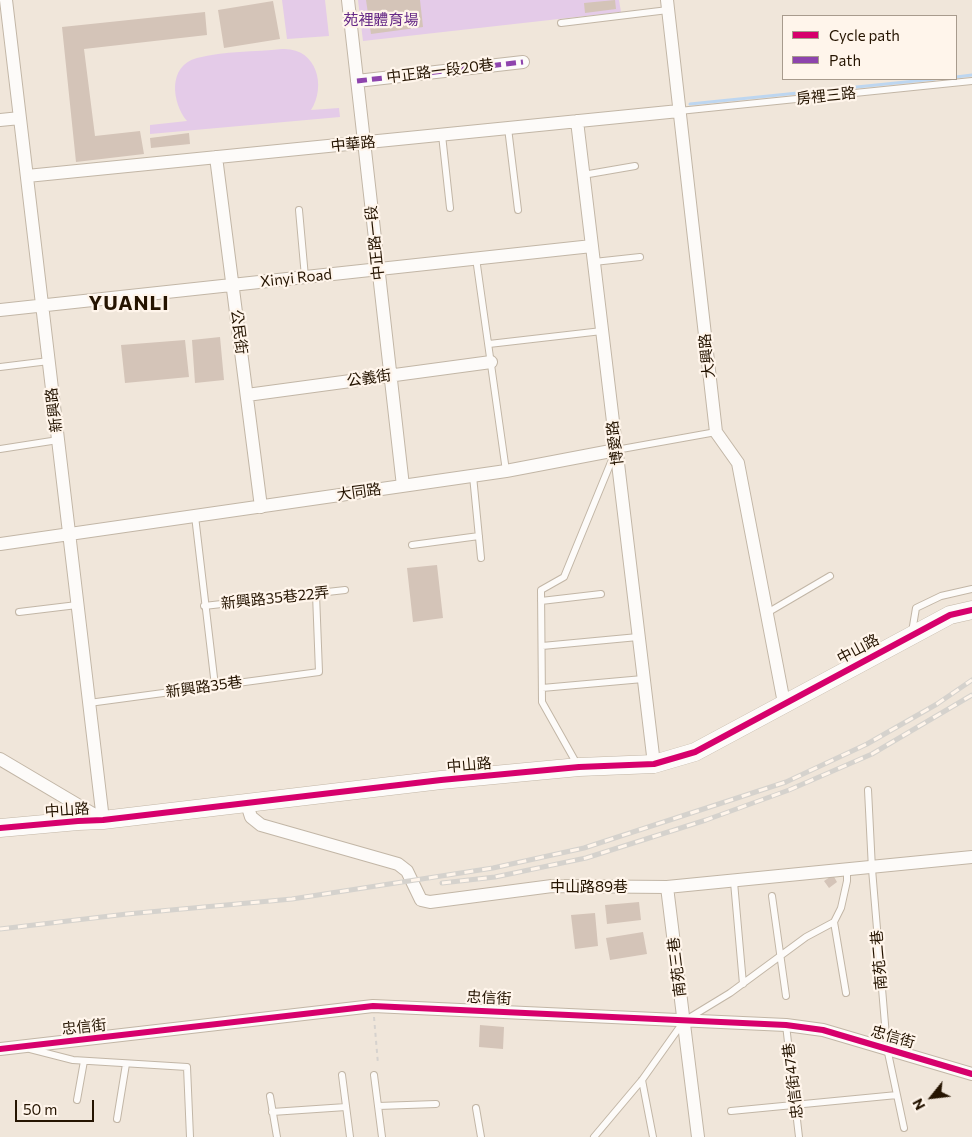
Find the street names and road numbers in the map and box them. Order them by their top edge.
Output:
street label: 中正路一段20巷 [385,55,495,87]
street label: 房裡三路 [795,84,857,108]
street label: 中華路 [330,133,376,155]
street label: 中正路一段 [362,205,388,281]
street label: Xinyi Road [259,265,333,291]
street label: 公民街 [227,309,251,355]
street label: 大興路 [696,333,718,379]
street label: 公義街 [345,366,393,390]
street label: 新興路 [42,387,66,433]
street label: 博愛路 [603,420,627,466]
street label: 大同路 [335,480,383,504]
street label: 新興路35巷22弄 [220,583,330,613]
street label: 中山路 [834,630,882,668]
street label: 新興路35巷 [165,673,243,701]
street label: 中山路 [446,754,492,776]
street label: 中山路 [44,799,90,821]
street label: 中山路89巷 [550,878,628,896]
street label: 南苑二巷 [867,929,891,991]
street label: 南苑三巷 [664,936,690,998]
street label: 忠信街 [466,988,512,1008]
street label: 忠信街 [61,1016,107,1038]
street label: 忠信街 [869,1022,917,1052]
street label: 忠信街47巷 [779,1042,807,1120]

